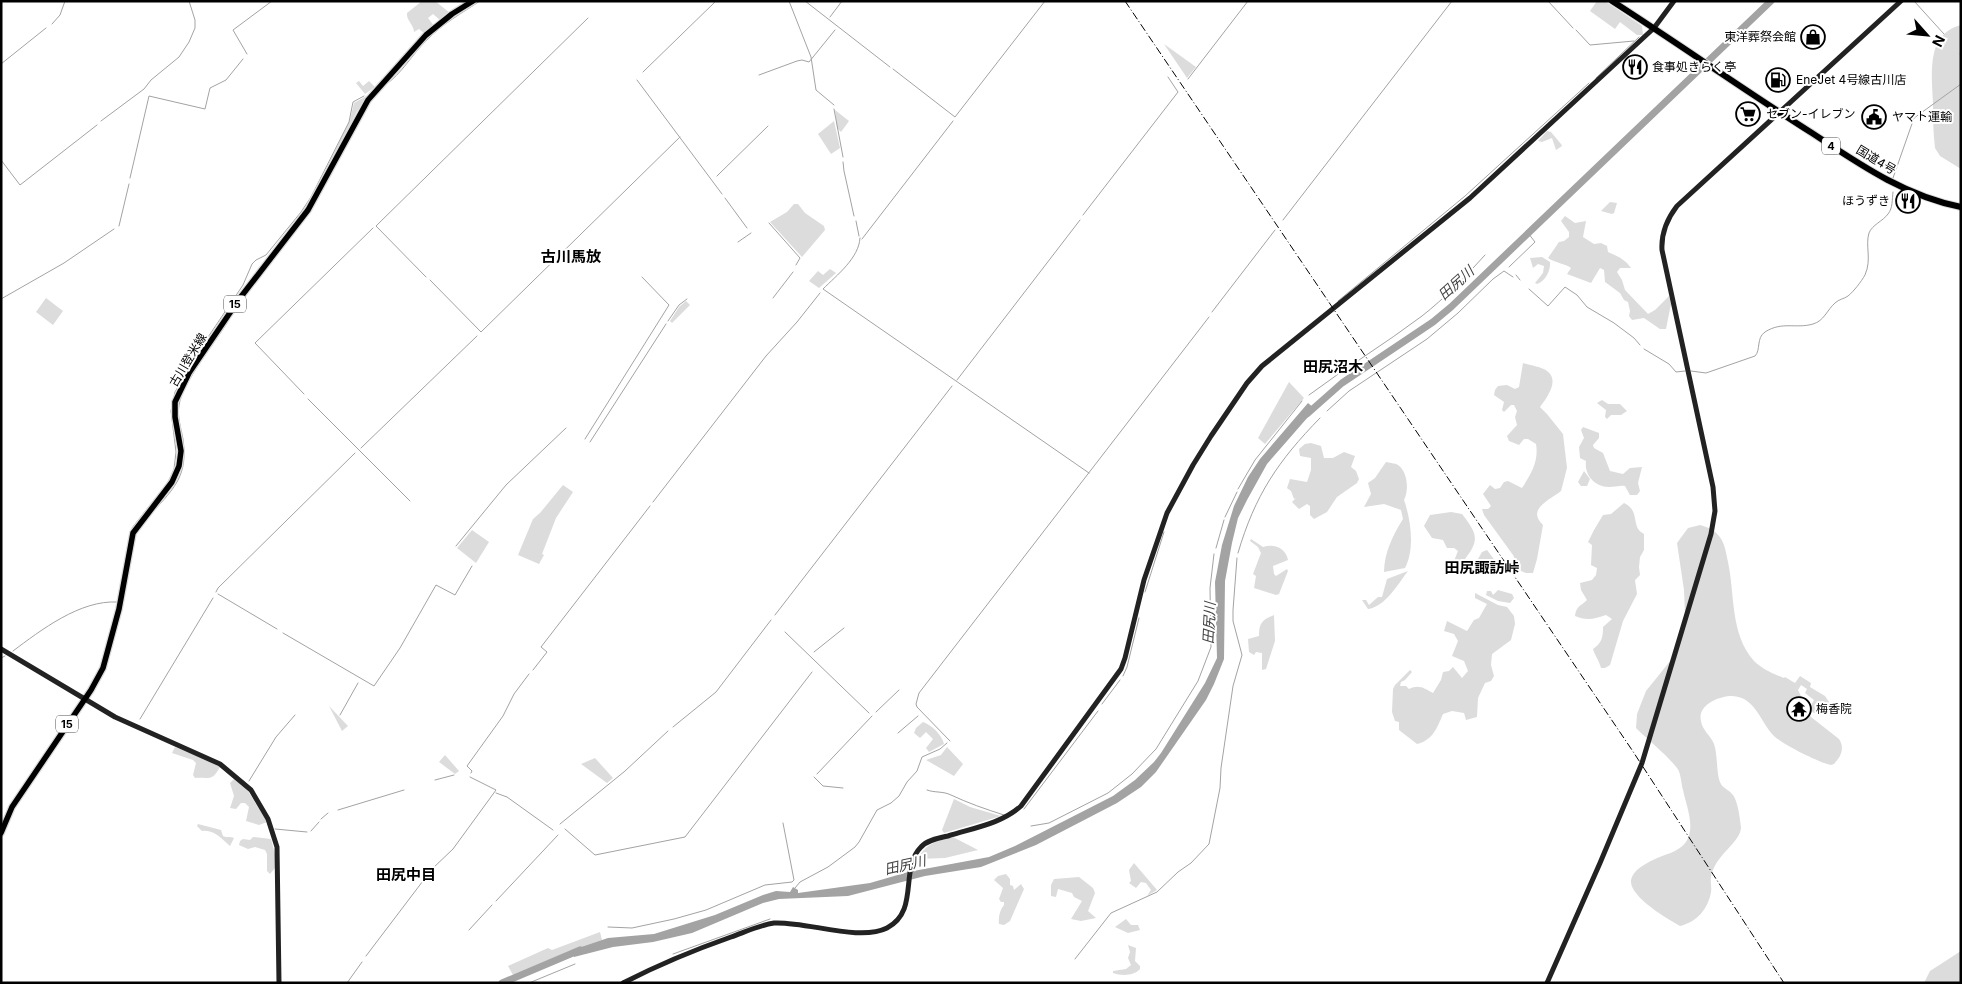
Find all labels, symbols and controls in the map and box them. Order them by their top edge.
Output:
north arrow [1902,10,1952,60]
shop icon: 東洋葬祭会館 [1800,24,1826,50]
place label: 東洋葬祭会館 [1724,29,1796,44]
text: N [1929,33,1949,50]
restaurant icon: 食事処きらく亭 [1622,54,1648,80]
place label: 食事処きらく亭 [1652,59,1736,74]
fuel station icon: EneJet 4号線古川店 [1765,67,1791,93]
place label: EneJet 4号線古川店 [1796,72,1906,87]
supermarket icon: セブン-イレブン [1735,101,1761,127]
public building icon: ヤマト運輸 [1861,104,1887,130]
place label: セブン-イレブン [1766,106,1856,121]
place label: ヤマト運輸 [1892,109,1952,124]
road number: 4 [1822,138,1840,154]
street label: 国道4号 [1854,142,1899,177]
restaurant icon: ほうずき [1895,188,1921,214]
place label: ほうずき [1842,193,1890,208]
district label: 古川馬放 [541,247,601,266]
water label: 田尻川 [1434,261,1478,303]
road number: 15 [224,296,246,312]
street label: 古川登米線 [166,330,209,389]
district label: 田尻沼木 [1303,357,1363,376]
district label: 田尻諏訪峠 [1444,558,1520,577]
water label: 田尻川 [1199,600,1218,644]
temple icon: 梅香院 [1786,696,1812,722]
place label: 梅香院 [1816,701,1852,716]
road number: 15 [56,716,78,732]
water label: 田尻川 [883,851,929,878]
district label: 田尻中目 [376,865,436,884]

